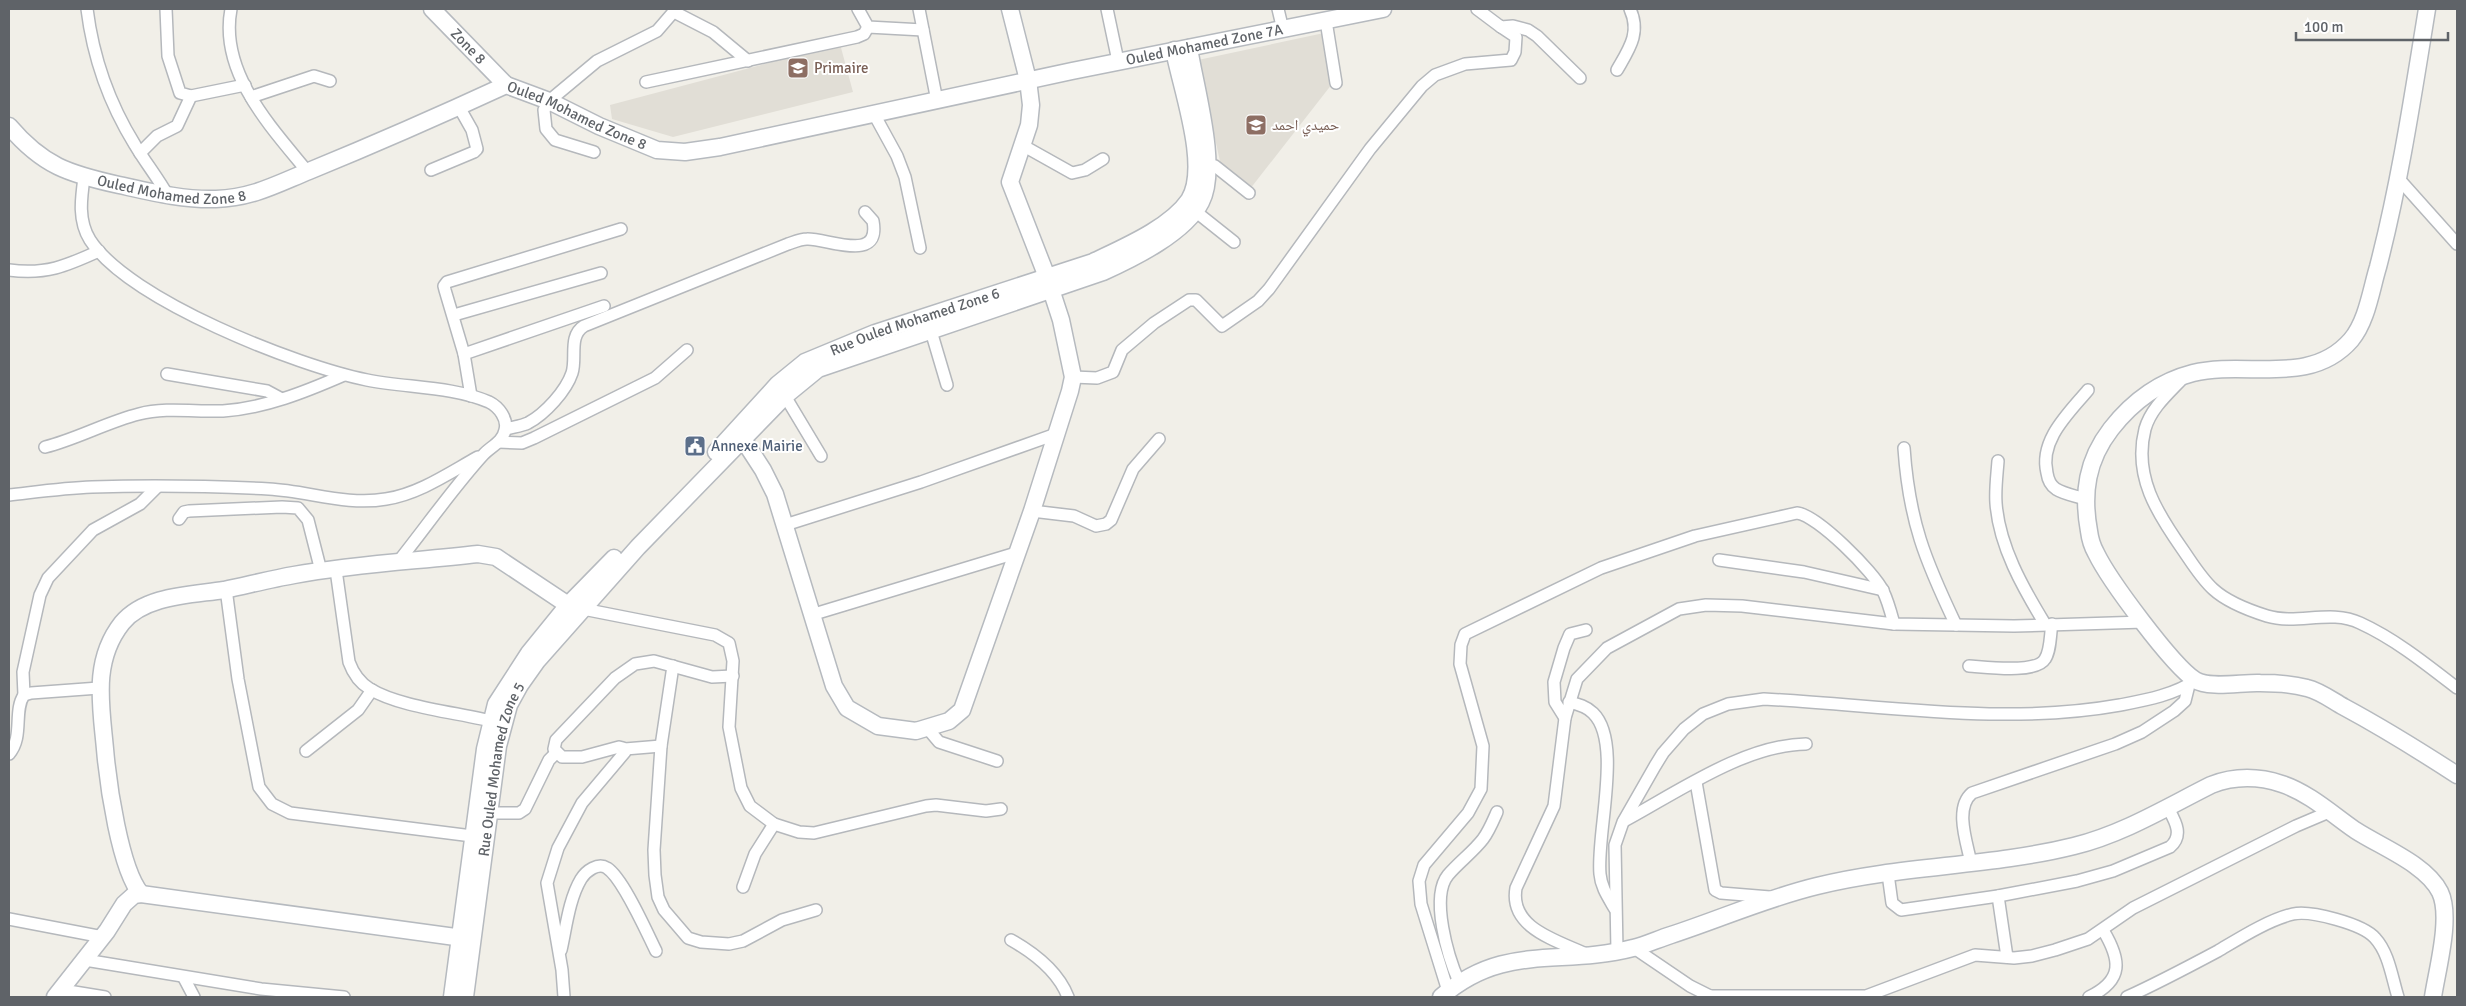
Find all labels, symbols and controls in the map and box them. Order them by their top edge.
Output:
scale bar [2296,10,2448,42]
text: 100 m [2304,18,2344,36]
street label: Ouled Mohamed Zone 7A [1124,20,1285,69]
street label: Zone 8 [447,25,490,68]
school or university icon: Primaire [786,56,810,80]
place label: Primaire [814,59,869,77]
street label: Ouled Mohamed Zone 8 [505,77,649,154]
school or university icon: حميدي احمد [1244,113,1268,137]
place label: حميدي احمد [1272,116,1340,137]
street label: Ouled Mohamed Zone 8 [95,171,248,208]
street label: Rue Ouled Mohamed Zone 6 [827,284,1002,360]
public building icon: Annexe Mairie [683,434,707,458]
place label: Annexe Mairie [711,437,803,455]
street label: Rue Ouled Mohamed Zone 5 [475,679,529,858]

